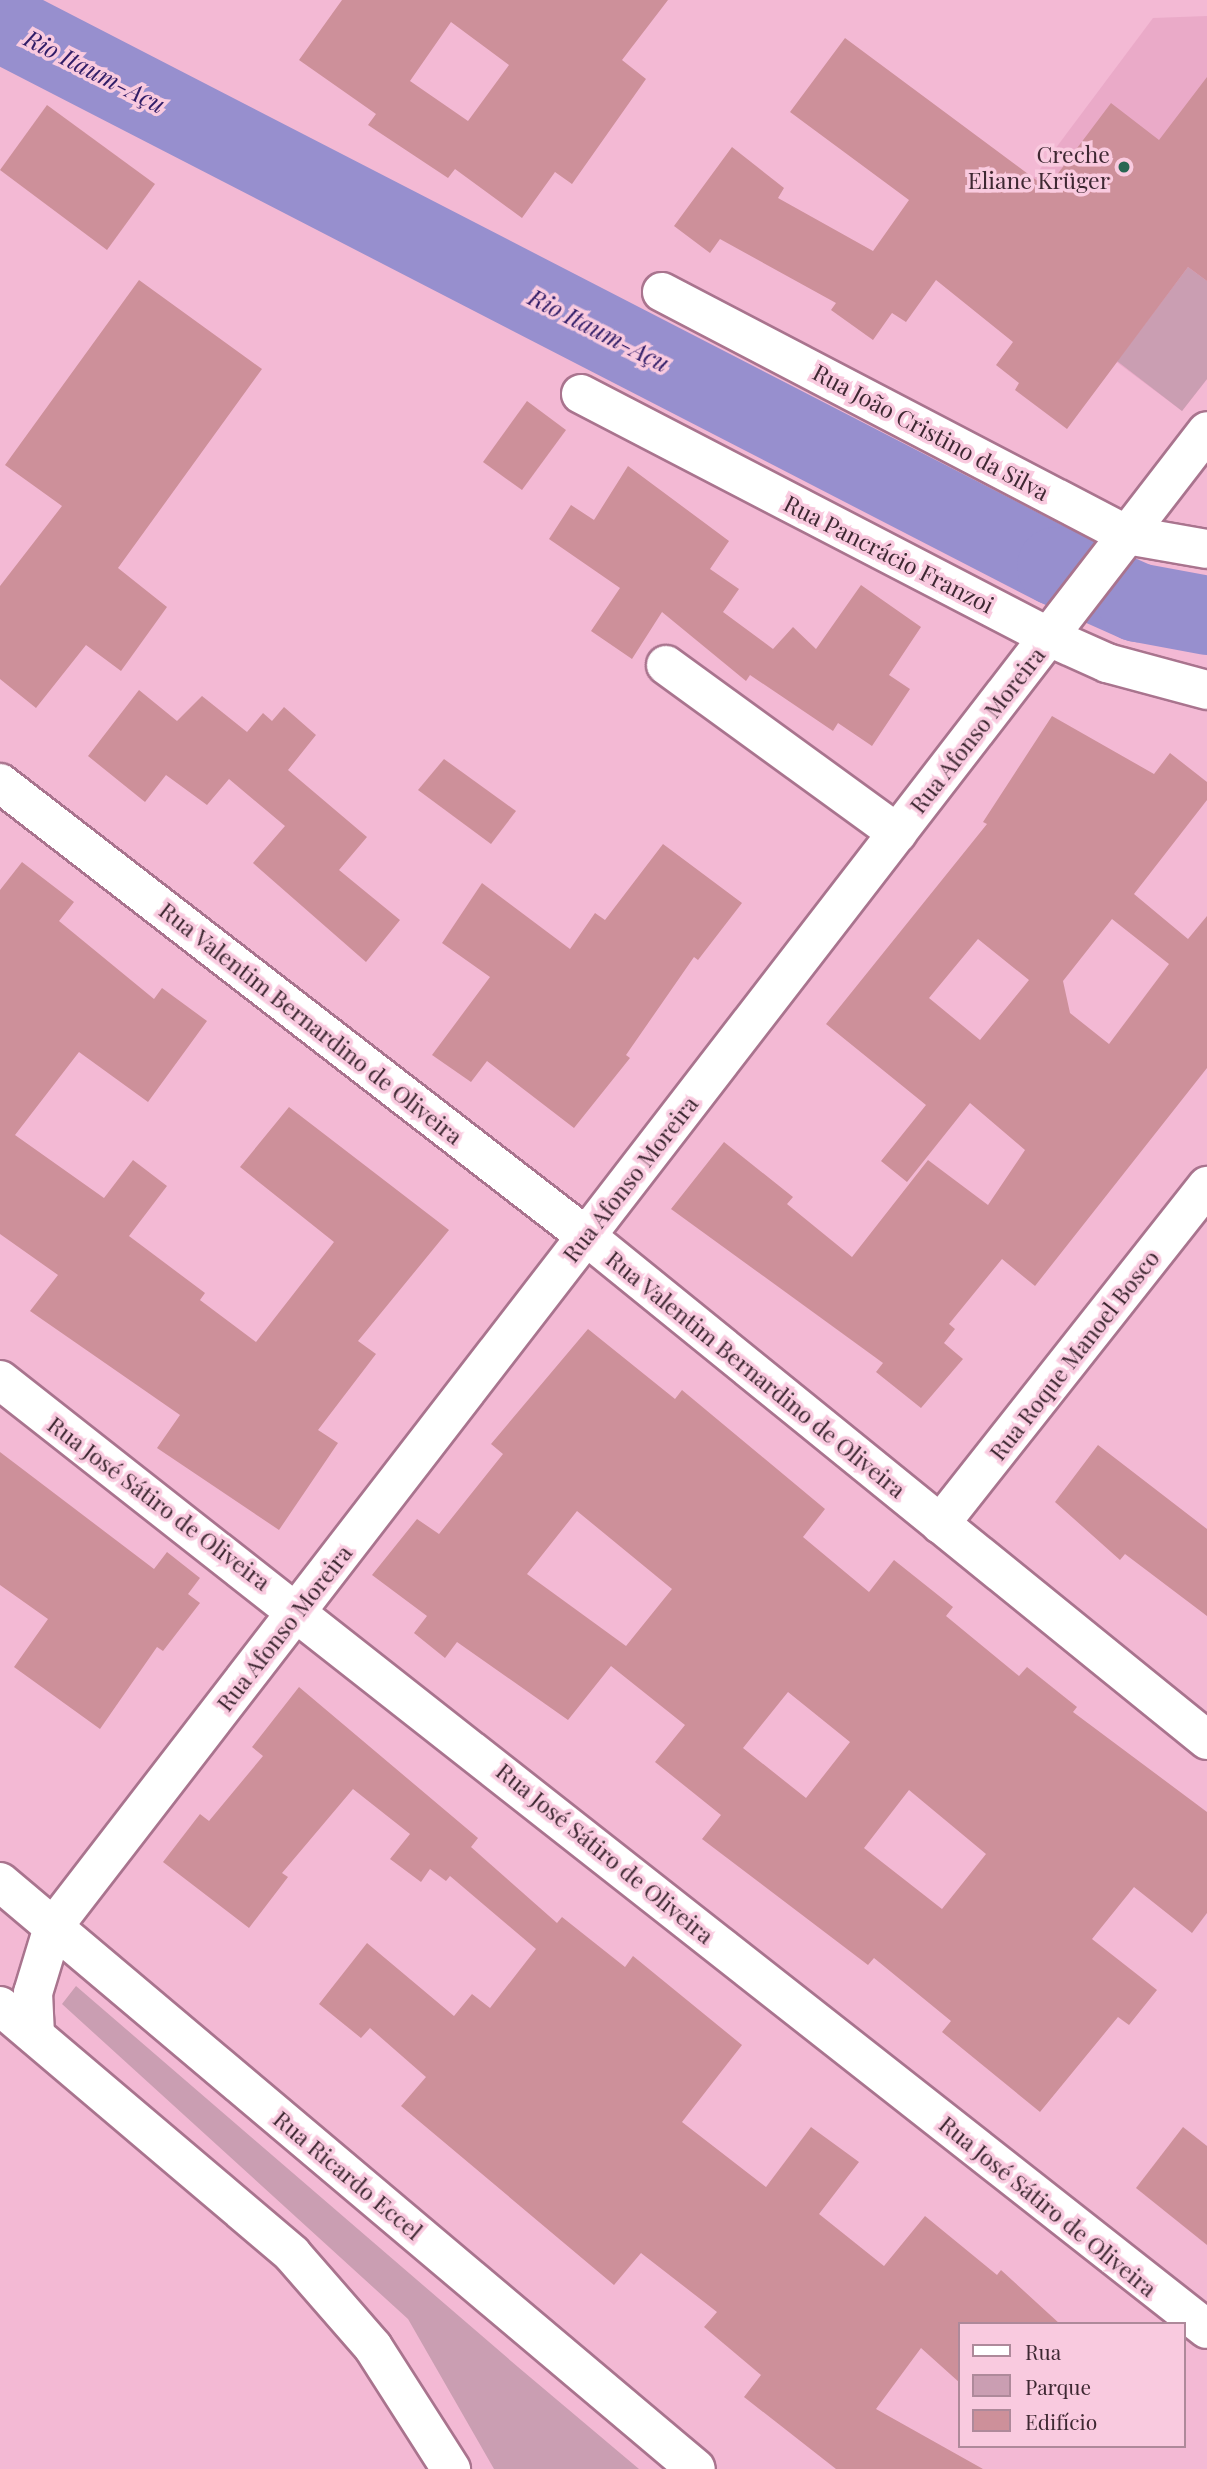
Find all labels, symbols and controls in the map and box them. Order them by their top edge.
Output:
water label: Rio Itaum-Açu [20,23,170,119]
place label: Creche Eliane Krüger [968,140,1110,194]
marker: Creche Eliane Krüger [1116,159,1132,175]
water label: Rio Itaum-Açu [524,282,674,378]
street label: Rua João Cristino da Silva [808,358,1054,506]
street label: Rua Pancrácio Franzoi [779,489,999,619]
street label: Rua Afonso Moreira [903,641,1051,819]
street label: Rua Valentim Bernardino de Oliveira [154,896,468,1150]
street label: Rua Afonso Moreira [556,1090,704,1268]
street label: Rua Valentim Bernardino de Oliveira [600,1244,912,1504]
street label: Rua Roque Manoel Bosco [983,1244,1165,1466]
street label: Rua José Sátiro de Oliveira [42,1410,276,1596]
street label: Rua Afonso Moreira [210,1539,358,1717]
street label: Rua José Sátiro de Oliveira [491,1757,719,1949]
street label: Rua Ricardo Eccel [268,2105,428,2245]
street label: Rua José Sátiro de Oliveira [934,2110,1162,2302]
legend [958,2322,1186,2448]
text: Rua [1025,2337,1061,2365]
text: Parque [1025,2372,1091,2400]
text: Edifício [1025,2407,1097,2435]

